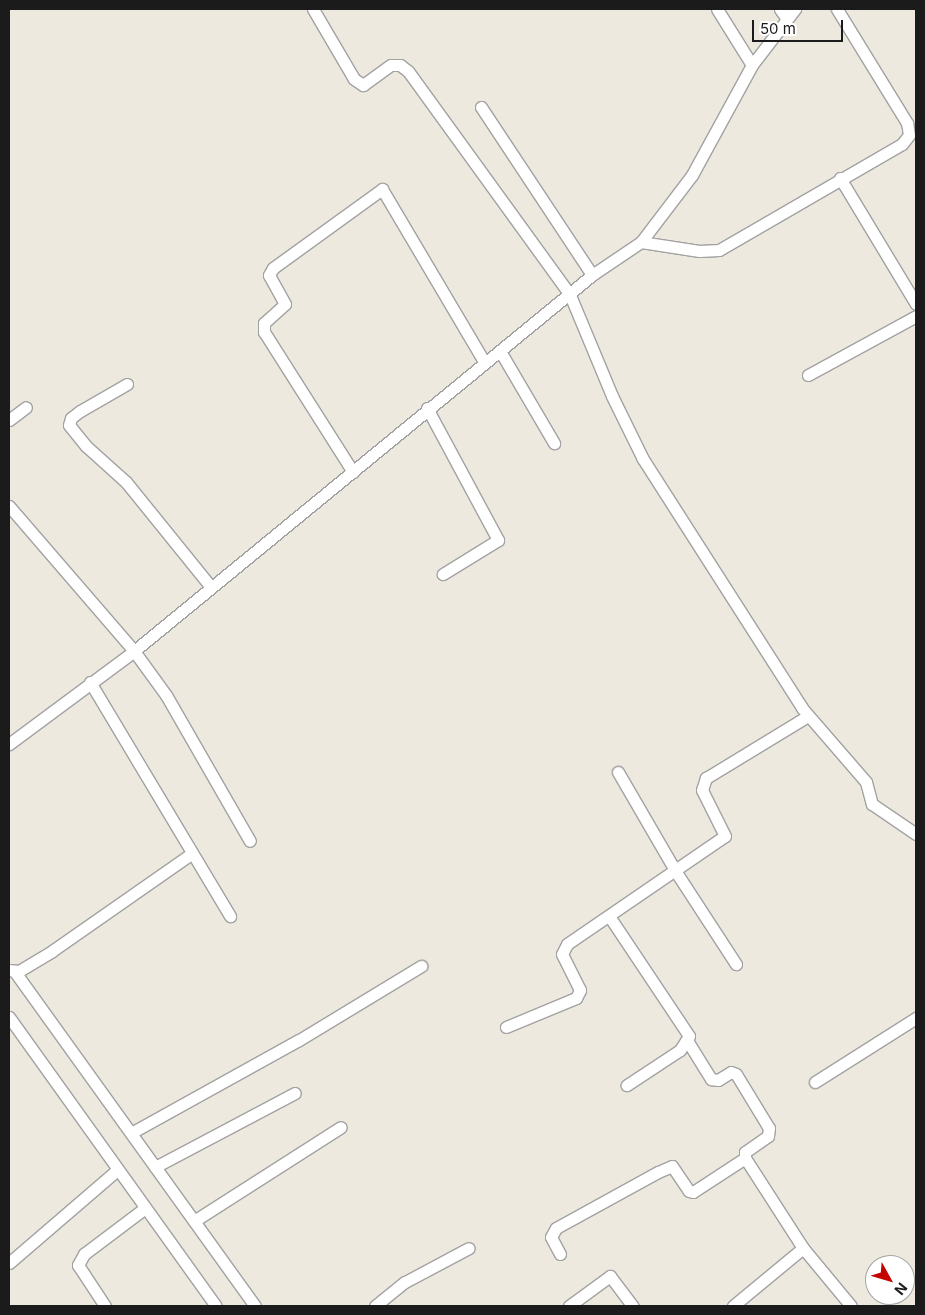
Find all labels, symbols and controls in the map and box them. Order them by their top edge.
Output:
scale bar [755,10,846,42]
text: 50 m [760,19,796,38]
north arrow [865,1255,915,1305]
text: N [891,1280,911,1299]

